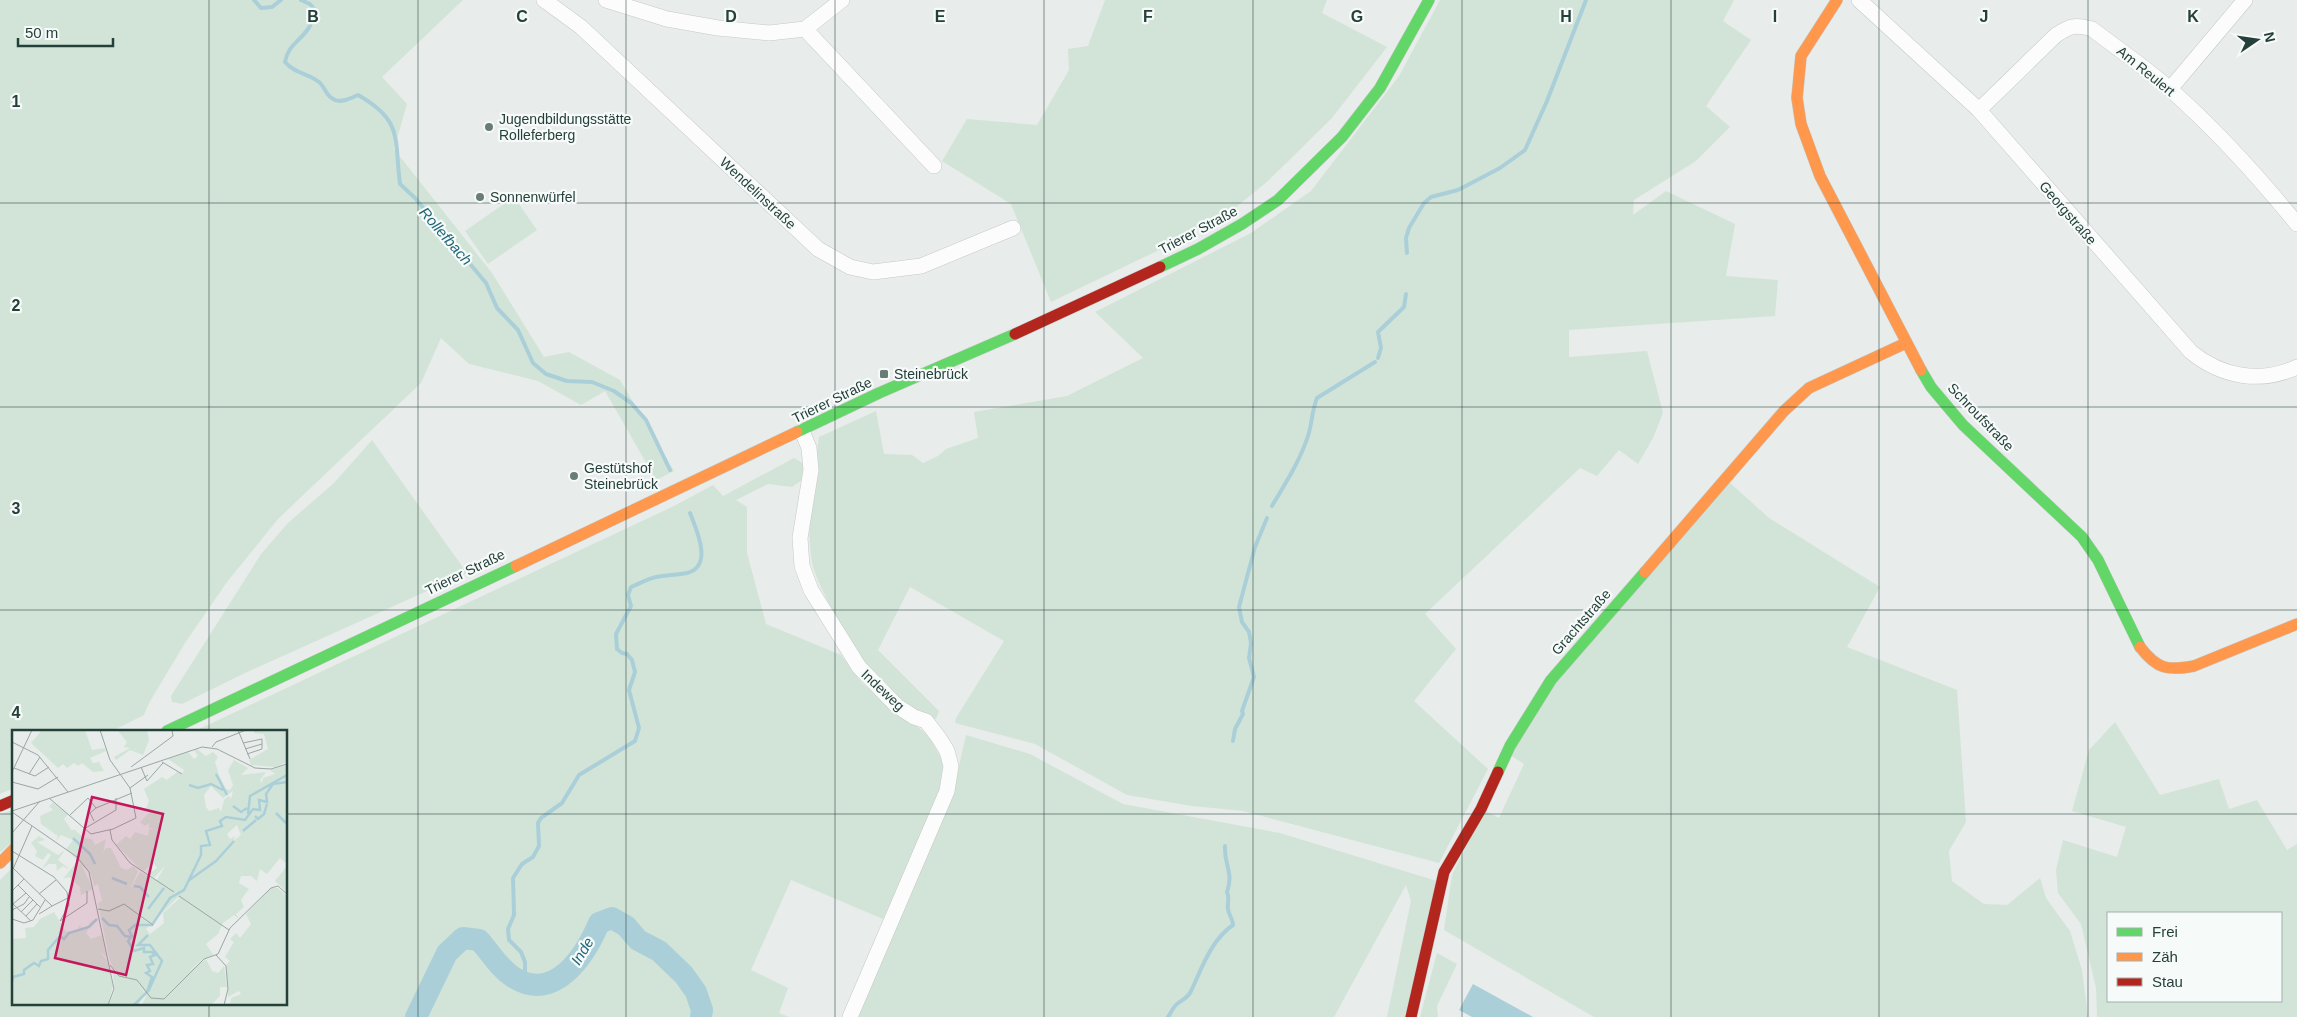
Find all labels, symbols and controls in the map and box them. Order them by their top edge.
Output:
text: B [307,8,319,25]
text: C [516,8,528,25]
text: D [725,8,737,25]
text: E [935,8,946,25]
text: F [1143,8,1153,25]
text: G [1351,8,1363,25]
text: H [1560,8,1572,25]
text: I [1773,8,1777,25]
text: J [1980,8,1988,25]
text: K [2187,8,2199,25]
scale bar [18,15,112,47]
north arrow [2232,15,2282,65]
text: 50 m [25,24,58,41]
text: N [2261,30,2279,44]
street label: Am Reulert [2114,43,2178,99]
text: 1 [12,93,21,110]
place label: Jugendbildungsstätte Rolleferberg [499,111,632,143]
marker: Jugendbildungsstätte Rolleferberg [483,121,495,133]
street label: Wendelinstraße [717,154,799,232]
street label: Georgstraße [2036,178,2100,248]
place label: Sonnenwürfel [490,189,576,205]
marker: Sonnenwürfel [474,191,486,203]
street label: Trierer Straße [1156,203,1240,257]
water label: Rollefbach [416,204,476,268]
text: 2 [12,297,21,314]
place label: Steinebrück [894,366,969,382]
marker: Steinebrück [878,368,890,380]
street label: Trierer Straße [790,374,875,426]
street label: Schroufstraße [1945,380,2017,454]
place label: Gestütshof Steinebrück [584,460,659,492]
marker: Gestütshof Steinebrück [568,470,580,482]
text: 3 [12,500,21,517]
street label: Trierer Straße [423,546,508,598]
street label: Grachtstraße [1548,586,1614,658]
street label: Indeweg [858,666,908,714]
text: 4 [12,704,21,721]
inset map [12,730,288,1004]
legend [2107,912,2282,1002]
text: Frei [2152,923,2178,940]
water label: Inde [567,934,597,968]
text: Zäh [2152,948,2178,965]
text: Stau [2152,973,2183,990]

